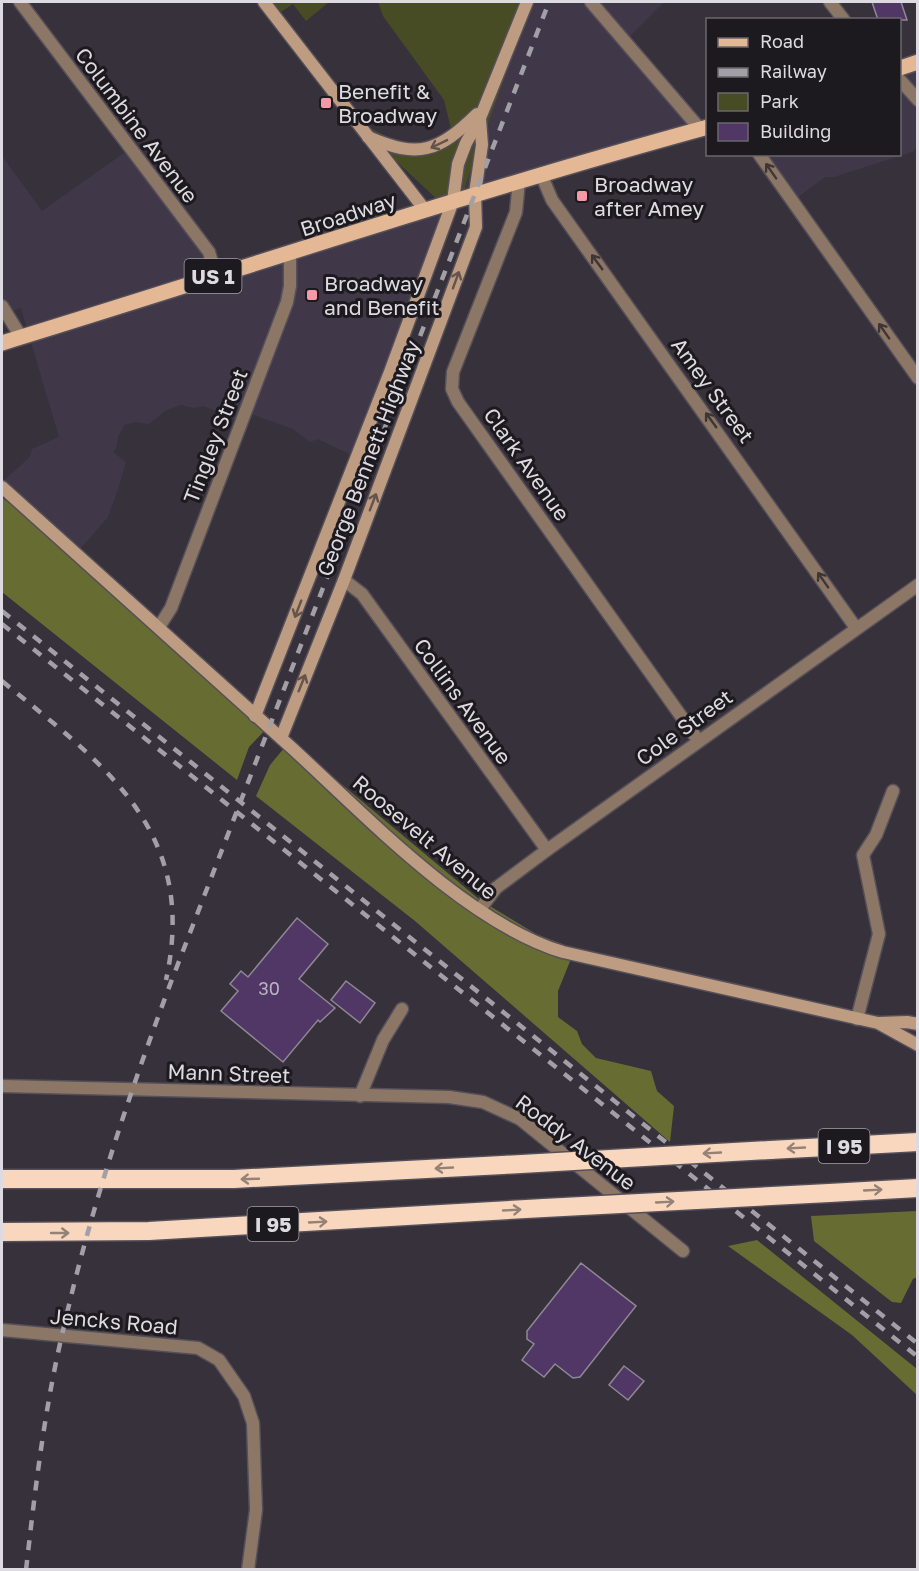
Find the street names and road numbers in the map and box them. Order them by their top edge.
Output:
street label: Columbine Avenue [70,42,204,208]
street label: Broadway [297,186,399,242]
road number: US 1 [184,259,242,293]
street label: Amey Street [666,332,760,448]
street label: George Bennett Highway [311,336,425,580]
street label: Tingley Street [177,365,253,507]
street label: Clark Avenue [478,402,576,526]
street label: Collins Avenue [409,633,517,769]
street label: Cole Street [631,683,737,771]
street label: Roosevelt Avenue [348,769,502,905]
street label: Mann Street [167,1058,291,1088]
street label: Roddy Avenue [511,1088,641,1196]
road number: I 95 [818,1129,870,1163]
road number: I 95 [248,1207,298,1241]
street label: Jencks Road [49,1302,179,1340]

